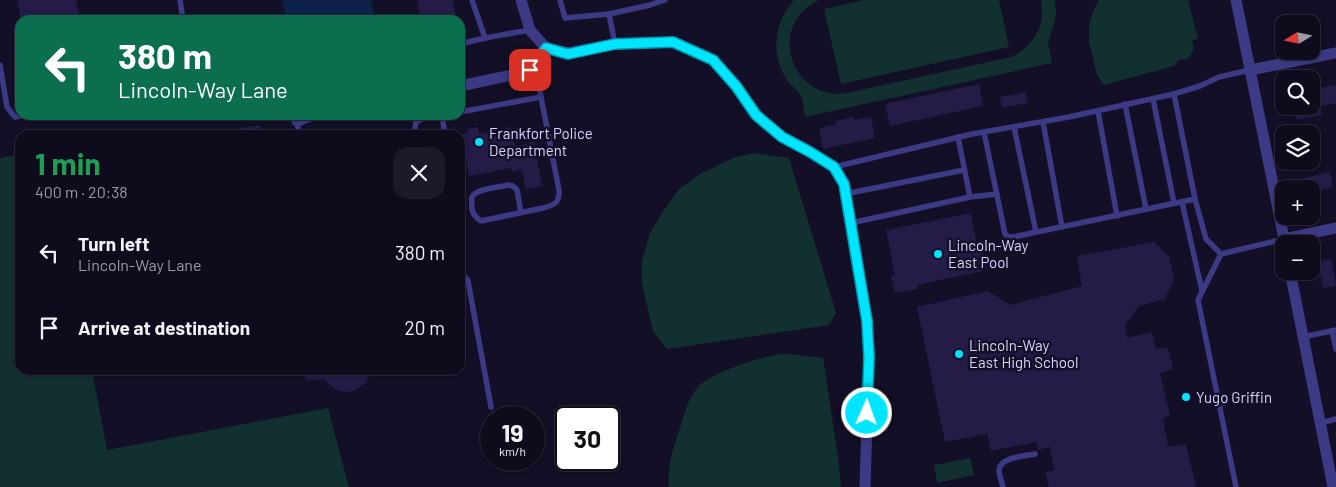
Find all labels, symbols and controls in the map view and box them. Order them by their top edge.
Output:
north arrow [1275,15,1320,60]
map controls [1275,15,1320,280]
text: 380 m [118,34,212,76]
icon: left [35,35,100,100]
pin [509,49,551,91]
icon: arrive [516,56,544,84]
button: search [1275,70,1320,115]
text: Lincoln-Way Lane [118,76,288,102]
place label: Frankfort Police Department [489,124,593,159]
button: layers [1275,125,1320,170]
marker: Frankfort Police Department [473,136,485,148]
text: 1 min [35,145,101,181]
button: close [393,147,445,199]
button: + [1275,180,1320,225]
text: 400 m · 20:38 [35,182,128,201]
text: Turn left [78,232,149,255]
button: − [1275,235,1320,280]
place label: Lincoln-Way East Pool [948,236,1029,271]
icon: left [35,239,63,267]
text: 380 m [395,241,445,264]
marker: Lincoln-Way East Pool [932,248,944,260]
text: Lincoln-Way Lane [78,255,201,274]
icon: arrive [35,314,63,342]
text: Arrive at destination [78,316,250,339]
text: 20 m [405,316,445,339]
place label: Lincoln-Way East High School [969,336,1079,371]
marker: Lincoln-Way East High School [953,348,965,360]
position arrow [840,386,892,438]
place label: Yugo Griffin [1196,388,1272,406]
marker: Yugo Griffin [1180,391,1192,403]
speed limit sign: 30 [555,406,620,471]
text: 19 [501,417,524,447]
text: km/h [499,444,526,458]

